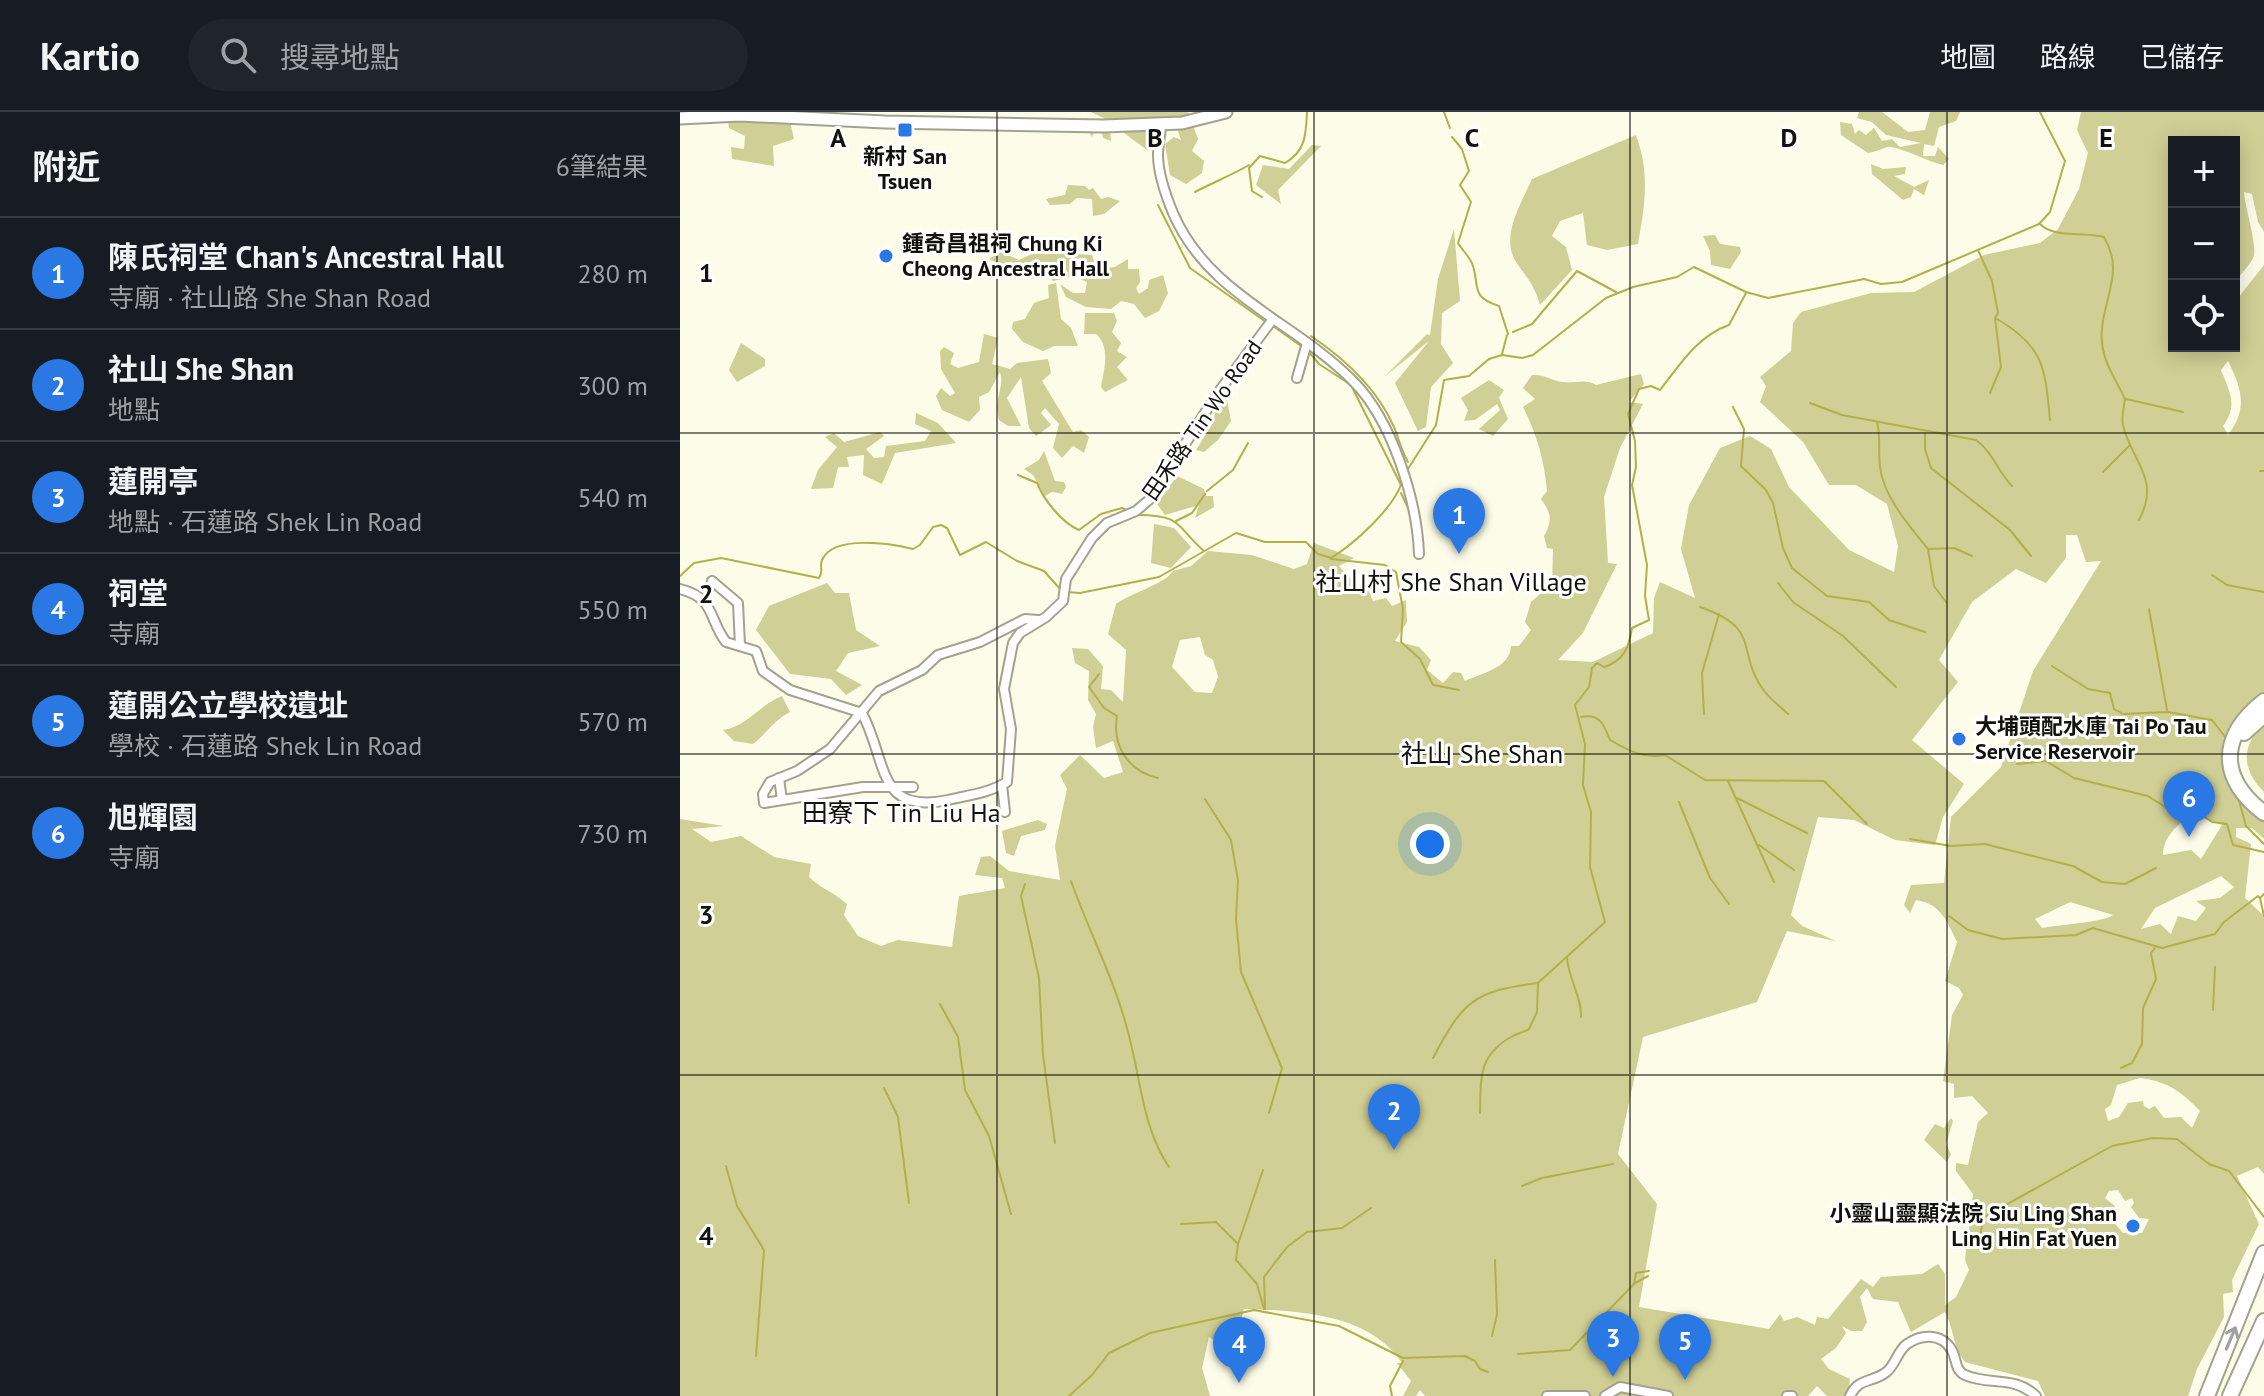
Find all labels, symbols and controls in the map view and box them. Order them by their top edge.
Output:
search box [188,19,748,91]
text: Kartio [40,31,140,80]
icon: search [216,33,260,77]
text: 搜尋地點 [280,37,400,76]
text: 地圖 [1940,38,1996,75]
text: 路線 [2040,38,2096,75]
text: 已儲存 [2140,38,2224,75]
text: A [830,121,846,154]
marker: 新村 San Tsuen [896,121,914,139]
text: B [1147,121,1163,154]
text: C [1465,121,1479,154]
text: D [1781,121,1797,154]
text: E [2099,121,2113,154]
map controls [2168,136,2240,352]
button: + [2168,136,2240,208]
place label: 新村 San Tsuen [863,142,947,195]
text: 附近 [32,144,100,188]
text: 6筆結果 [556,150,648,183]
button: − [2168,208,2240,280]
place label: 鍾奇昌祖祠 Chung Ki Cheong Ancestral Hall [902,229,1110,282]
text: 陳氏祠堂 Chan's Ancestral Hall [108,237,504,276]
marker: 鍾奇昌祖祠 Chung Ki Cheong Ancestral Hall [877,247,895,265]
text: 1 [699,256,713,289]
text: 1 [51,257,65,290]
text: 280 m [577,257,648,290]
button: locate [2168,280,2240,352]
text: 寺廟 · 社山路 She Shan Road [108,281,431,314]
street label: 田禾路 Tin Wo Road [1136,335,1268,505]
text: 社山 She Shan [108,349,294,388]
text: 2 [51,369,65,402]
text: 300 m [577,369,648,402]
text: 地點 [108,393,160,426]
text: 蓮開亭 [108,461,198,500]
text: 3 [51,481,65,514]
text: 540 m [577,481,648,514]
pin: 1 [1433,488,1485,554]
text: 地點 · 石蓮路 Shek Lin Road [108,505,422,538]
district label: 社山村 She Shan Village [1315,565,1587,598]
text: 祠堂 [108,573,168,612]
text: 2 [699,577,713,610]
text: 4 [51,593,65,626]
text: 550 m [577,593,648,626]
text: 寺廟 [108,617,160,650]
text: 蓮開公立學校遺址 [108,685,348,724]
text: 5 [51,705,65,738]
text: 570 m [577,705,648,738]
place label: 大埔頭配水庫 Tai Po Tau Service Reservoir [1975,712,2206,765]
text: 學校 · 石蓮路 Shek Lin Road [108,729,422,762]
marker: 大埔頭配水庫 Tai Po Tau Service Reservoir [1950,730,1968,748]
district label: 社山 She Shan [1401,737,1563,770]
pin: 6 [2163,771,2215,837]
district label: 田寮下 Tin Liu Ha [801,796,1001,829]
text: 旭輝園 [108,797,198,836]
text: 6 [51,817,65,850]
text: 730 m [577,817,648,850]
your location [1410,824,1450,864]
text: 寺廟 [108,841,160,874]
text: 3 [699,898,713,931]
pin: 2 [1368,1084,1420,1150]
place label: 小靈山靈顯法院 Siu Ling Shan Ling Hin Fat Yuen [1829,1199,2117,1252]
marker: 小靈山靈顯法院 Siu Ling Shan Ling Hin Fat Yuen [2124,1217,2142,1235]
text: 4 [699,1219,714,1252]
pin: 3 [1587,1311,1639,1377]
pin: 5 [1659,1314,1711,1380]
pin: 4 [1213,1317,1265,1383]
one-way arrow [2224,1326,2239,1351]

